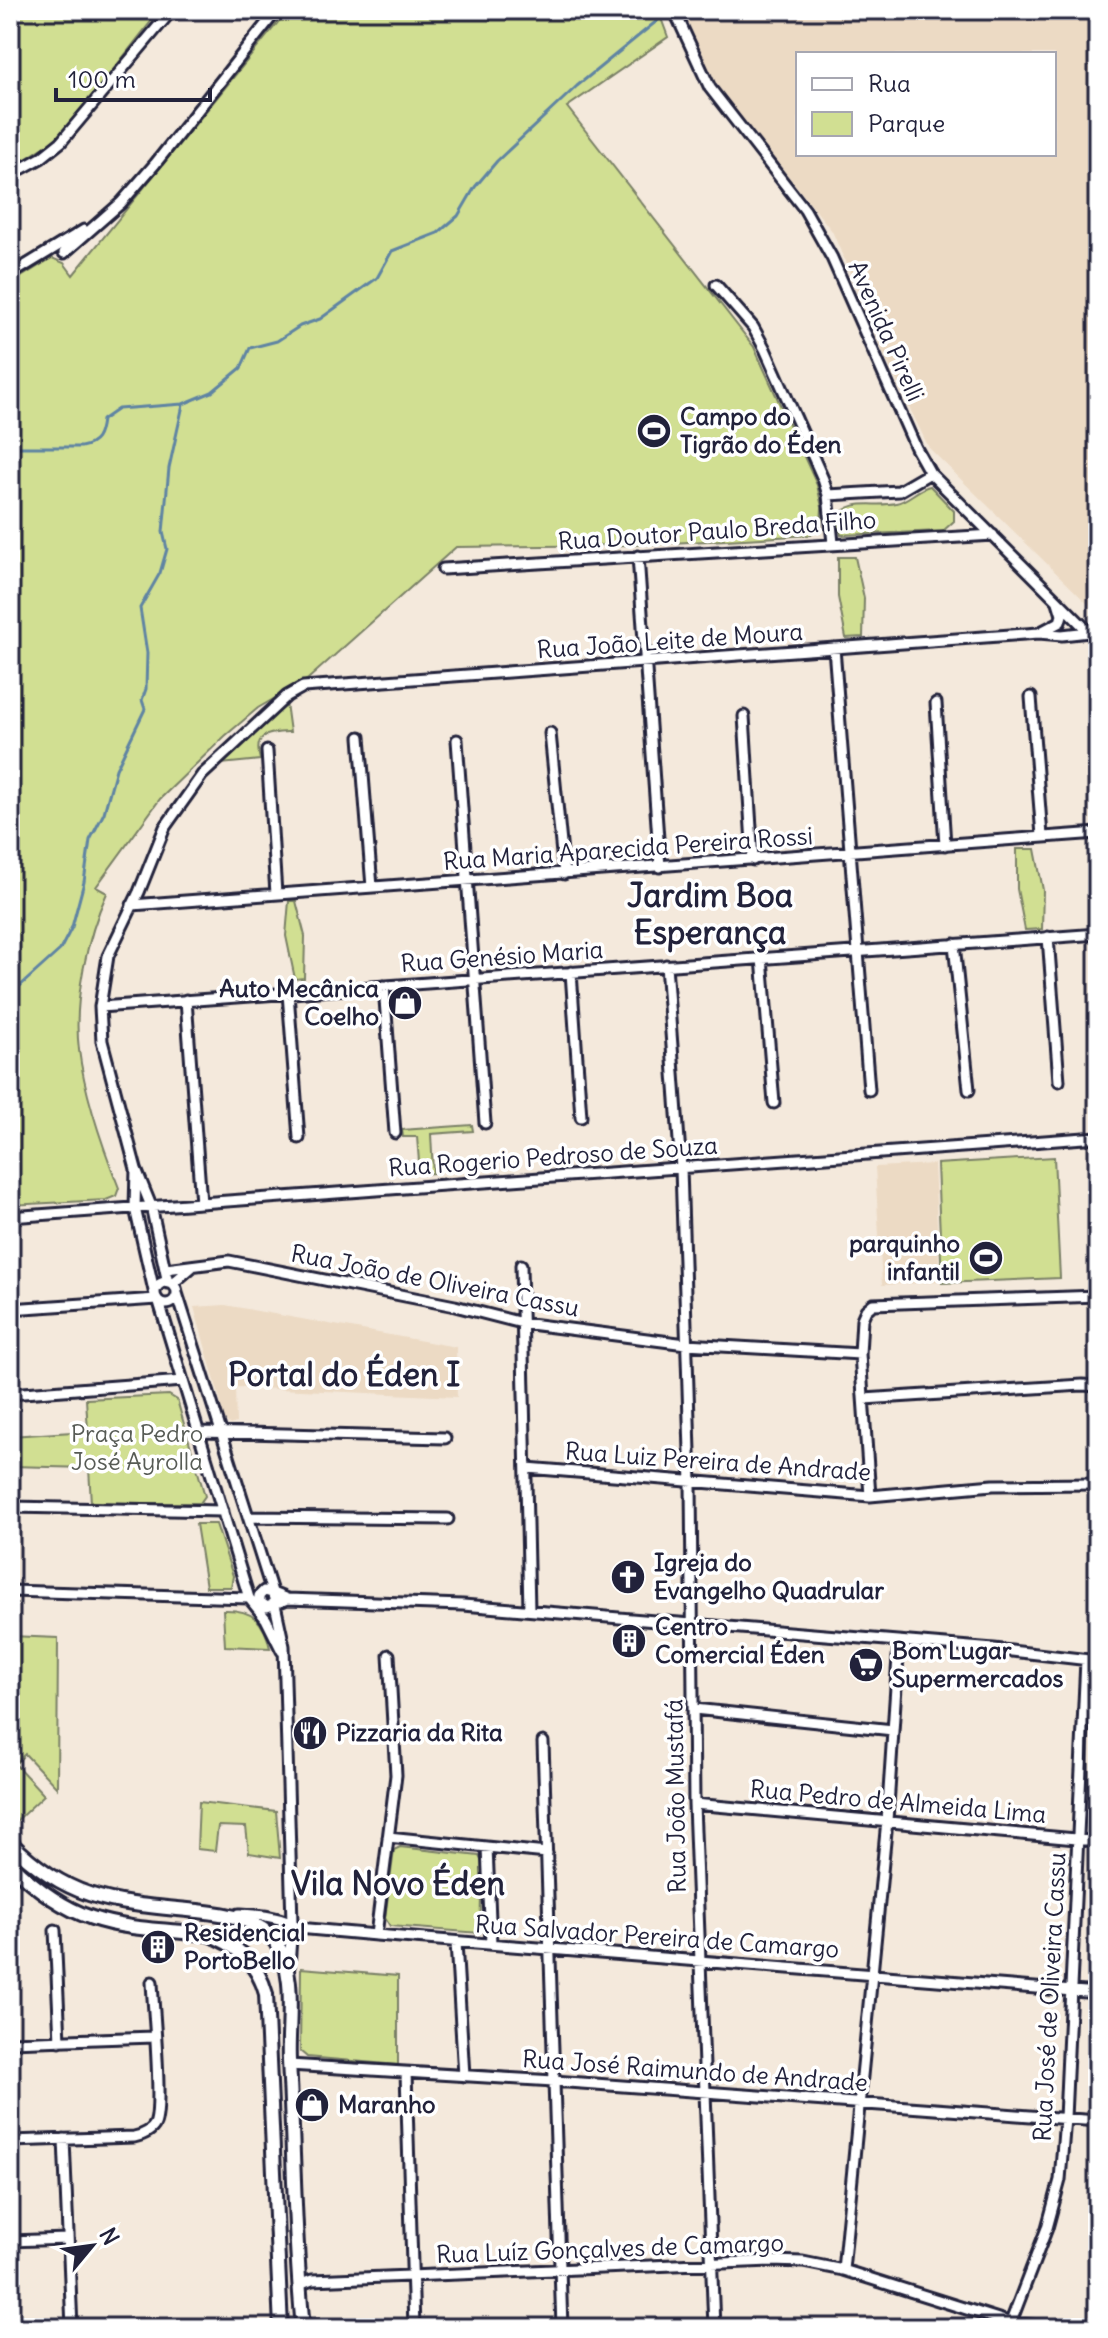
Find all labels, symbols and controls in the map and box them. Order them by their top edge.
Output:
scale bar [56,52,210,102]
legend [796,52,1056,156]
text: 100 m [68,64,136,94]
text: Rua [868,68,911,98]
text: Parque [868,108,945,138]
street label: Avenida Pirelli [843,256,931,405]
place label: Campo do Tigrão do Éden [680,401,842,459]
sports icon: Campo do Tigrão do Éden [635,412,673,450]
street label: Rua Doutor Paulo Breda Filho [557,504,877,556]
street label: Rua João Leite de Moura [536,616,804,664]
street label: Rua Maria Aparecida Pereira Rossi [442,820,814,876]
district label: Jardim Boa Esperança [627,875,793,953]
street label: Rua Genésio Maria [400,934,604,978]
place label: Auto Mecânica Coelho [219,973,379,1031]
shop icon: Auto Mecânica Coelho [386,984,424,1022]
street label: Rua Rogerio Pedroso de Souza [387,1130,719,1182]
place label: parquinho infantil [849,1228,960,1286]
street label: Rua João de Oliveira Cassu [289,1237,582,1323]
sports icon: parquinho infantil [967,1239,1005,1277]
district label: Portal do Éden I [228,1353,460,1395]
park label: Praça Pedro José Ayrolla [71,1418,203,1476]
street label: Rua Luiz Pereira de Andrade [564,1435,872,1487]
place label: Igreja do Evangelho Quadrular [654,1547,884,1605]
church icon: Igreja do Evangelho Quadrular [609,1558,647,1596]
place label: Centro Comercial Éden [655,1611,825,1669]
building icon: Centro Comercial Éden [610,1622,648,1660]
place label: Bom Lugar Supermercados [892,1635,1064,1693]
supermarket icon: Bom Lugar Supermercados [847,1646,885,1684]
street label: Rua João Mustafá [658,1699,692,1893]
restaurant icon: Pizzaria da Rita [291,1714,329,1752]
place label: Pizzaria da Rita [336,1717,503,1747]
street label: Rua Pedro de Almeida Lima [749,1773,1047,1829]
street label: Rua José de Oliveira Cassu [1026,1852,1072,2142]
district label: Vila Novo Éden [291,1862,505,1904]
street label: Rua Salvador Pereira de Camargo [474,1908,840,1964]
place label: Residencial PortoBello [184,1917,306,1975]
building icon: Residencial PortoBello [139,1928,177,1966]
street label: Rua José Raimundo de Andrade [521,2043,869,2097]
shop icon: Maranho [293,2086,331,2124]
place label: Maranho [338,2089,435,2119]
north arrow [52,2206,132,2286]
text: N [94,2223,125,2250]
street label: Rua Luíz Gonçalves de Camargo [436,2227,784,2269]

